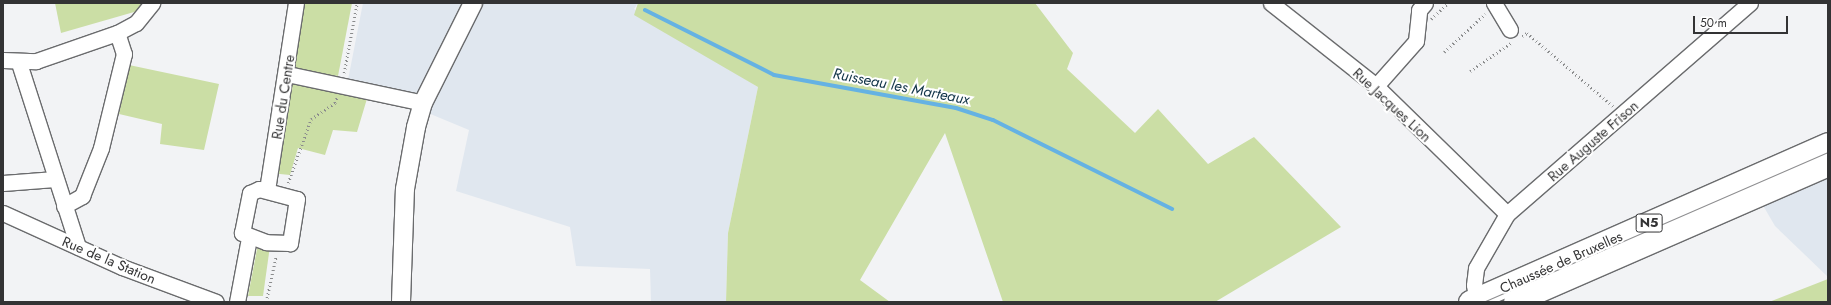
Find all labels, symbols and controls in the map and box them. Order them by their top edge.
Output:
scale bar [1695,8,1790,34]
text: 50 m [1700,14,1727,32]
street label: Rue du Centre [268,53,298,141]
water label: Ruisseau les Marteaux [831,65,971,109]
street label: Rue Jacques Lion [1349,65,1435,145]
street label: Rue Auguste Frison [1544,97,1642,185]
road number: N5 [1635,212,1663,234]
street label: Chaussée de Bruxelles [1497,227,1625,297]
street label: Rue de la Station [60,233,158,287]

